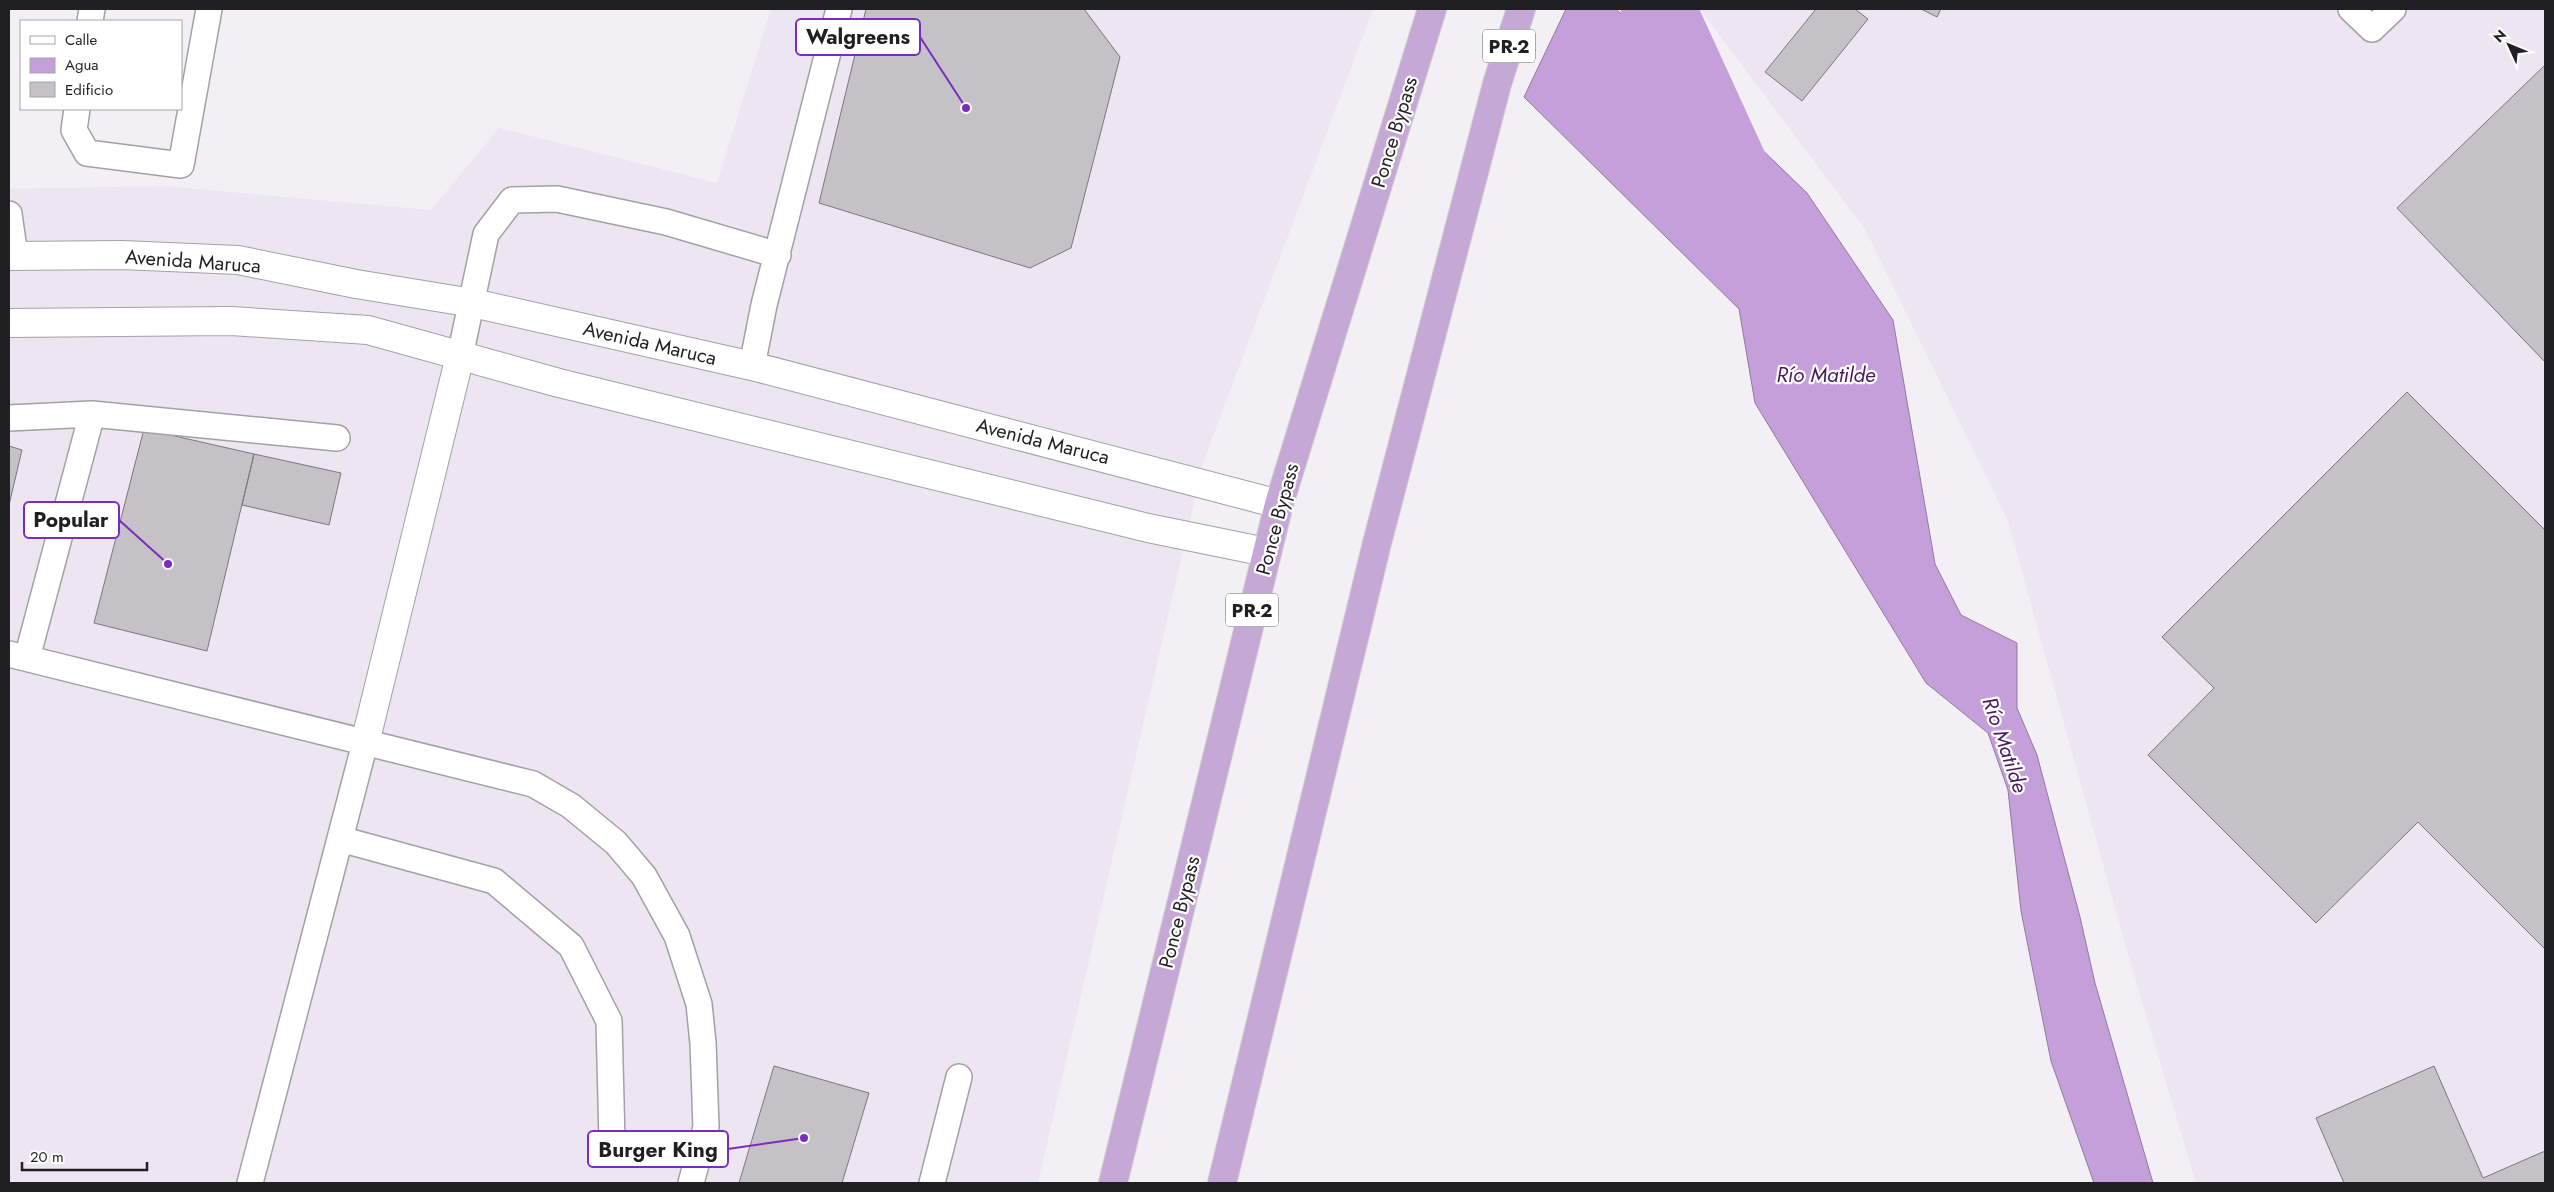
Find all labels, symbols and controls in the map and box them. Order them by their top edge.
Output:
callout: Walgreens [796,19,920,55]
legend [20,20,182,110]
north arrow [2484,20,2534,70]
text: Walgreens [806,22,910,52]
text: N [2489,25,2511,47]
text: Calle [65,29,97,51]
road number: PR-2 [1483,29,1535,62]
text: Agua [65,54,99,76]
street label: Ponce Bypass [1364,73,1425,191]
text: Edificio [65,79,113,101]
street label: Avenida Maruca [124,242,262,281]
street label: Avenida Maruca [580,314,719,373]
water label: Río Matilde [1776,360,1876,390]
street label: Avenida Maruca [973,411,1112,472]
street label: Ponce Bypass [1249,460,1306,578]
callout: Popular [24,502,119,538]
text: Popular [33,505,109,535]
road number: PR-2 [1226,594,1278,626]
water label: Río Matilde [1975,693,2036,797]
street label: Ponce Bypass [1152,853,1207,971]
callout: Burger King [588,1131,728,1167]
text: Burger King [598,1135,718,1165]
scale bar [22,1140,148,1172]
text: 20 m [30,1146,64,1168]

